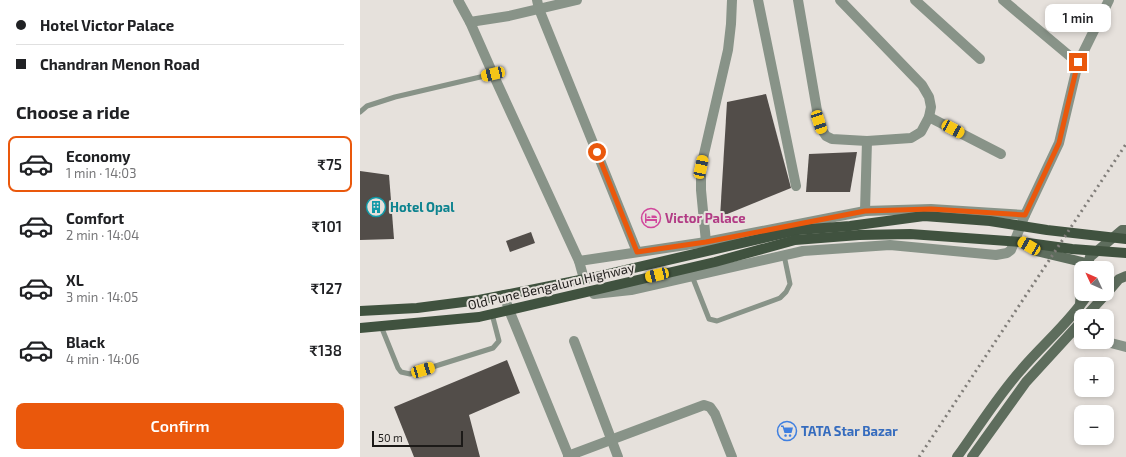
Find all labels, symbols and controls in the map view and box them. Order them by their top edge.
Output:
callout: 1 min [1045,4,1111,32]
text: 1 min [1063,10,1093,26]
text: Hotel Victor Palace [40,16,174,34]
route end [1069,53,1087,71]
text: Chandran Menon Road [40,55,200,73]
car [480,65,506,83]
text: Choose a ride [16,101,130,123]
car [810,109,828,135]
car [940,118,966,140]
route start [588,143,606,161]
icon: car [18,146,54,182]
text: Economy [66,147,131,165]
car [693,154,709,180]
text: ₹75 [317,155,342,173]
text: 1 min · 14:03 [66,165,136,181]
building icon: Hotel Opal [365,196,387,218]
place label: Hotel Opal [390,199,455,215]
hotel icon: Victor Palace [640,207,662,229]
icon: car [18,208,54,244]
text: Comfort [66,209,124,227]
place label: Victor Palace [665,210,746,226]
text: ₹101 [311,217,342,235]
text: 2 min · 14:04 [66,227,139,243]
car [1016,235,1042,257]
street label: Old Pune Bengaluru Highway [466,259,636,313]
north arrow [1074,261,1114,301]
map controls [1074,261,1114,445]
car [644,266,670,284]
icon: car [18,270,54,306]
text: XL [66,271,84,289]
text: ₹127 [311,279,342,297]
text: 3 min · 14:05 [66,289,138,305]
button: locate [1074,309,1114,349]
icon: car [18,332,54,368]
text: Black [66,333,105,351]
text: ₹138 [309,341,342,359]
text: 4 min · 14:06 [66,351,139,367]
button: + [1074,357,1114,397]
car [410,361,436,379]
button: Confirm [16,403,344,449]
button: − [1074,405,1114,445]
supermarket icon: TATA Star Bazar [776,420,798,442]
place label: TATA Star Bazar [801,423,898,439]
scale bar [372,429,463,448]
text: 50 m [378,431,403,444]

